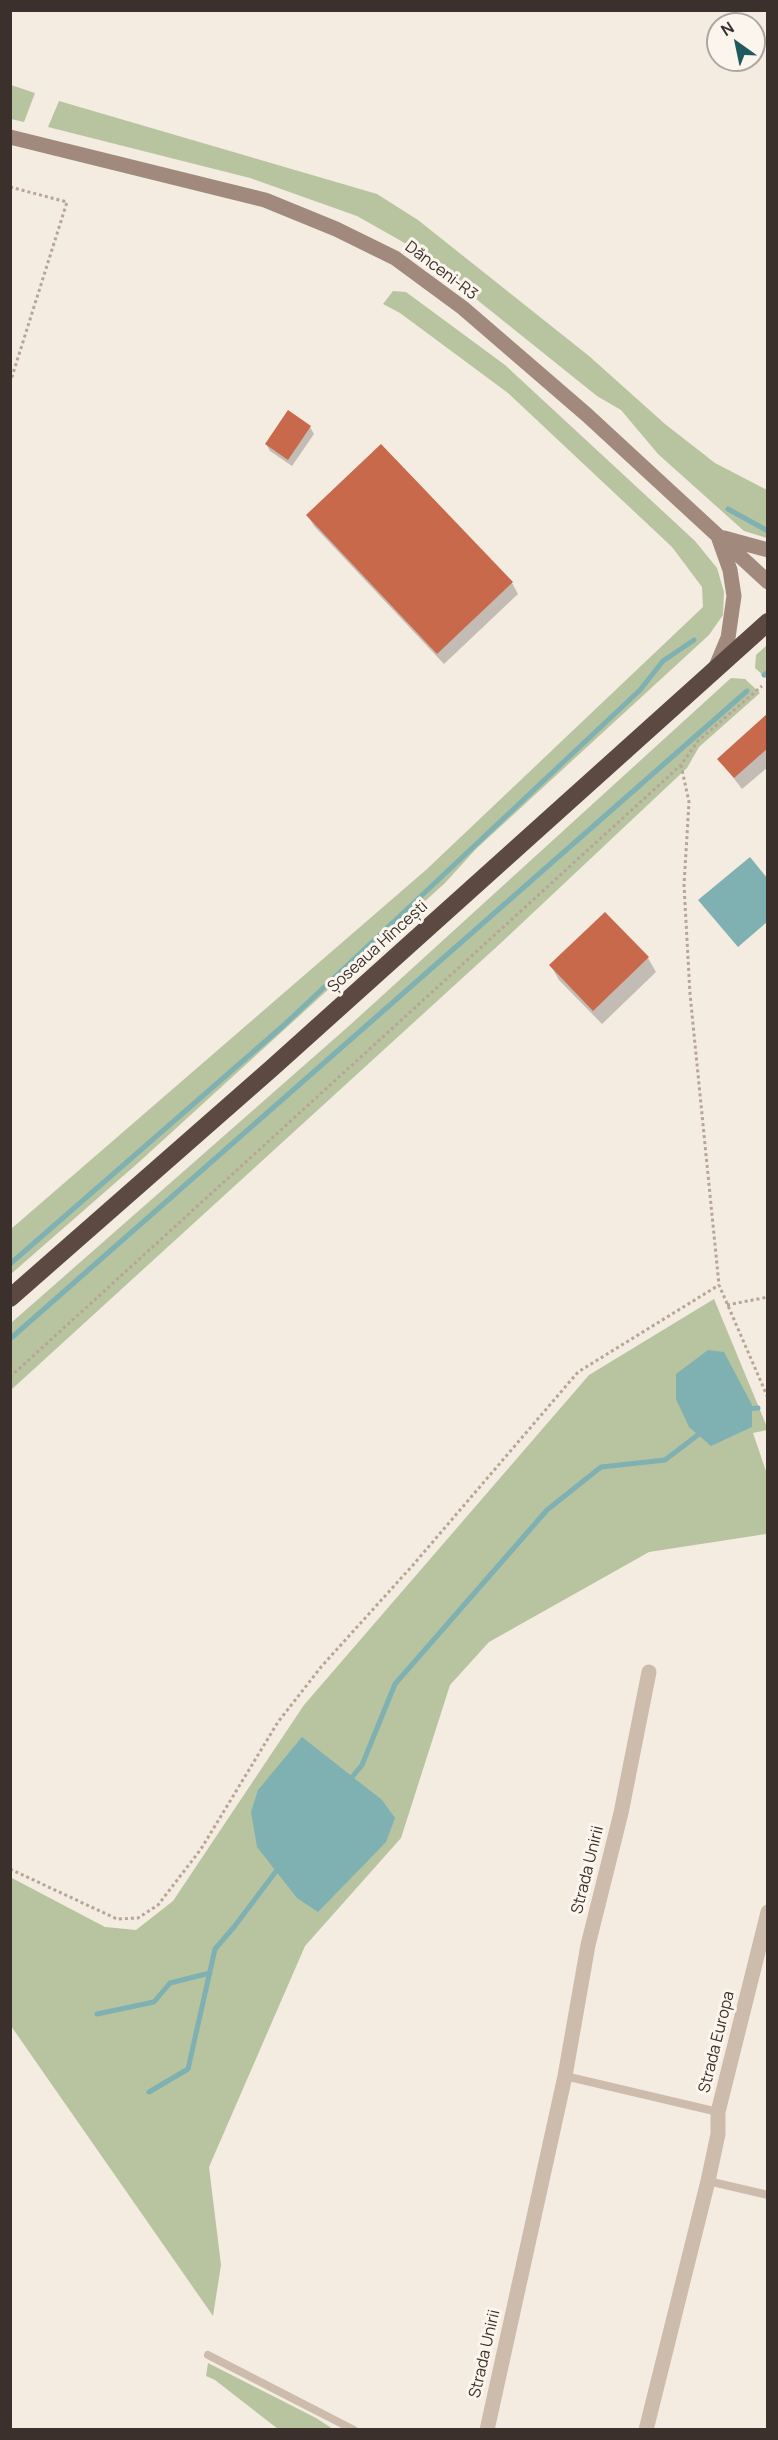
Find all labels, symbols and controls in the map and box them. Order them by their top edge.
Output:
north arrow [706,12,766,72]
text: N [716,16,738,41]
street label: Dănceni-R3 [401,238,481,304]
street label: Șoseaua Hîncești [324,897,432,997]
street label: Strada Unirii [568,1824,608,1916]
street label: Strada Europa [695,1989,739,2095]
street label: Strada Unirii [466,2308,504,2400]

